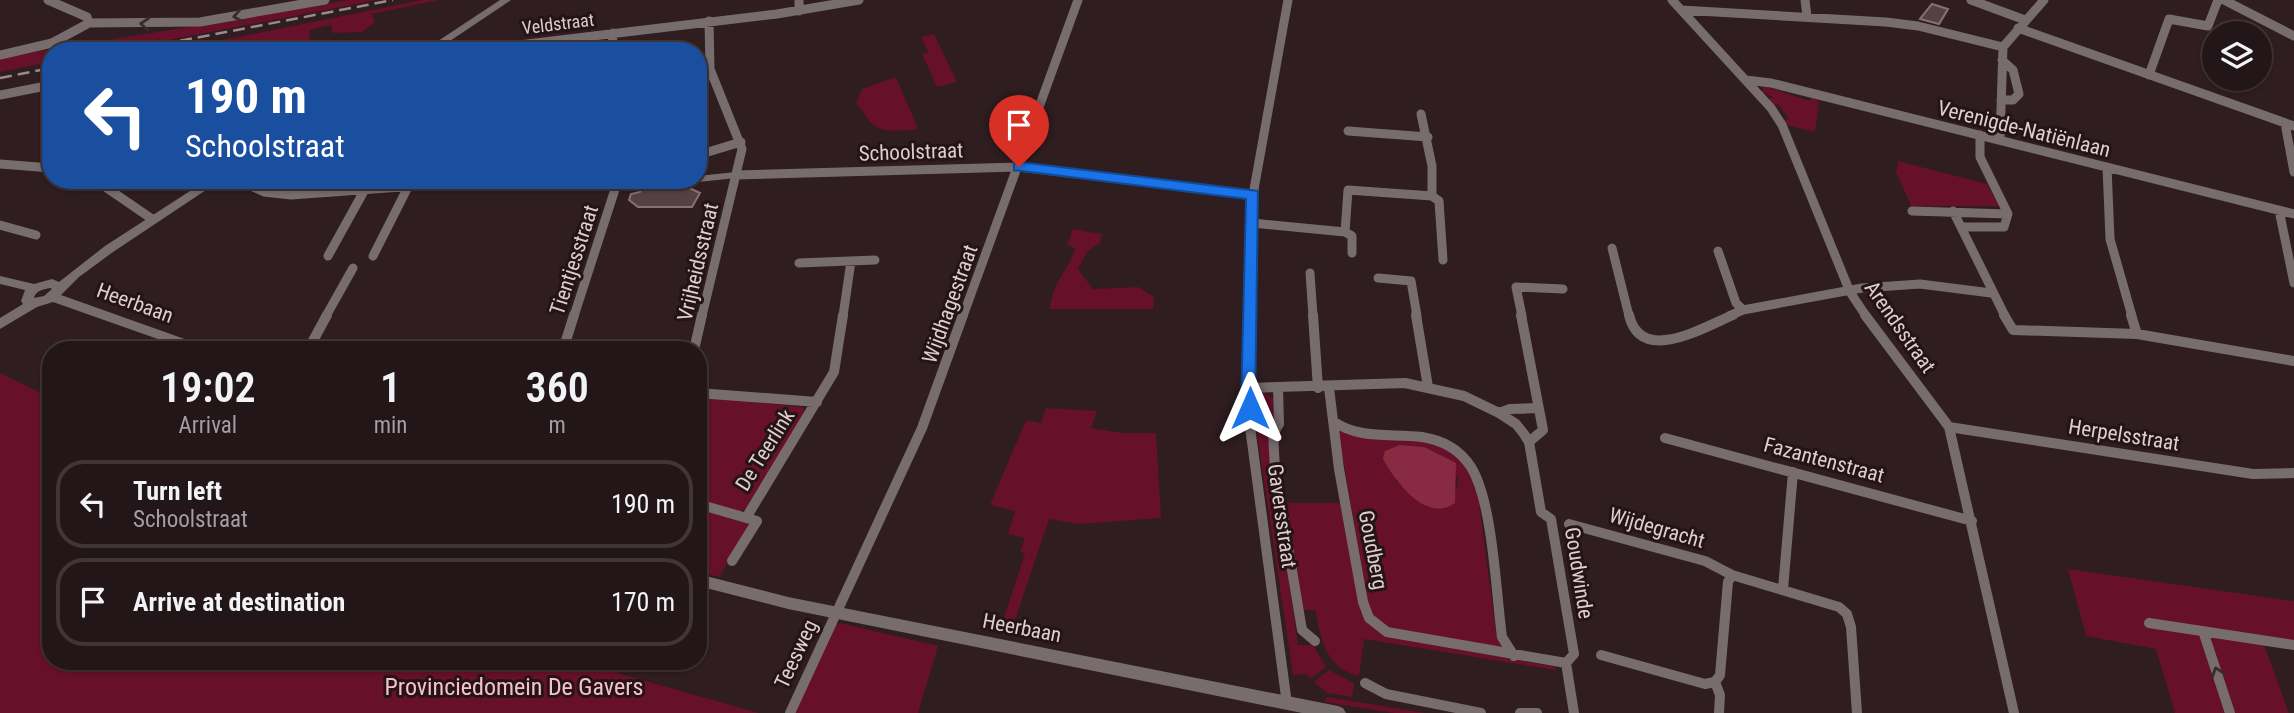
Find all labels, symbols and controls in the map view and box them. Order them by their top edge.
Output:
one-way arrow [232,8,244,23]
street label: Veldstraat [521,9,595,38]
one-way arrow [139,16,150,31]
map controls [2202,21,2272,91]
button: layers [2202,21,2272,91]
text: 190 m [185,68,307,125]
icon: left [70,70,161,161]
pin [989,95,1049,167]
street label: Verenigde-Natiënlaan [1935,96,2113,162]
icon: arrive [1000,106,1038,144]
text: Schoolstraat [185,127,345,165]
street label: Schoolstraat [858,138,964,166]
street label: Vrijheidsstraat [673,201,723,323]
street label: Tientjesstraat [545,202,603,318]
street label: Wijdhagestraat [917,241,983,367]
street label: Arendsstraat [1860,277,1940,377]
street label: Heerbaan [93,278,177,328]
text: 19:02 [160,363,256,412]
text: 1 [380,363,401,412]
text: 360 [526,363,589,412]
position arrow [1213,371,1287,445]
street label: De Teerlink [731,404,800,495]
text: Arrival [179,412,237,439]
text: min [374,412,407,439]
text: m [549,412,566,439]
street label: Herpelsstraat [2067,414,2181,456]
street label: Fazantenstraat [1761,432,1887,488]
street label: Gaversstraat [1263,462,1301,570]
text: Turn left [133,476,222,506]
icon: left [74,485,112,523]
text: 190 m [611,489,675,519]
street label: Wijdegracht [1606,503,1708,553]
text: Schoolstraat [133,506,248,533]
street label: Goudberg [1354,508,1392,592]
street label: Goudwinde [1560,525,1598,621]
icon: arrive [74,583,112,621]
text: Arrive at destination [133,587,345,617]
text: 170 m [611,587,675,617]
street label: Heerbaan [981,609,1063,647]
street label: Teesweg [770,616,822,692]
one-way arrow [2211,666,2225,679]
park label: Provinciedomein De Gavers [385,673,643,701]

